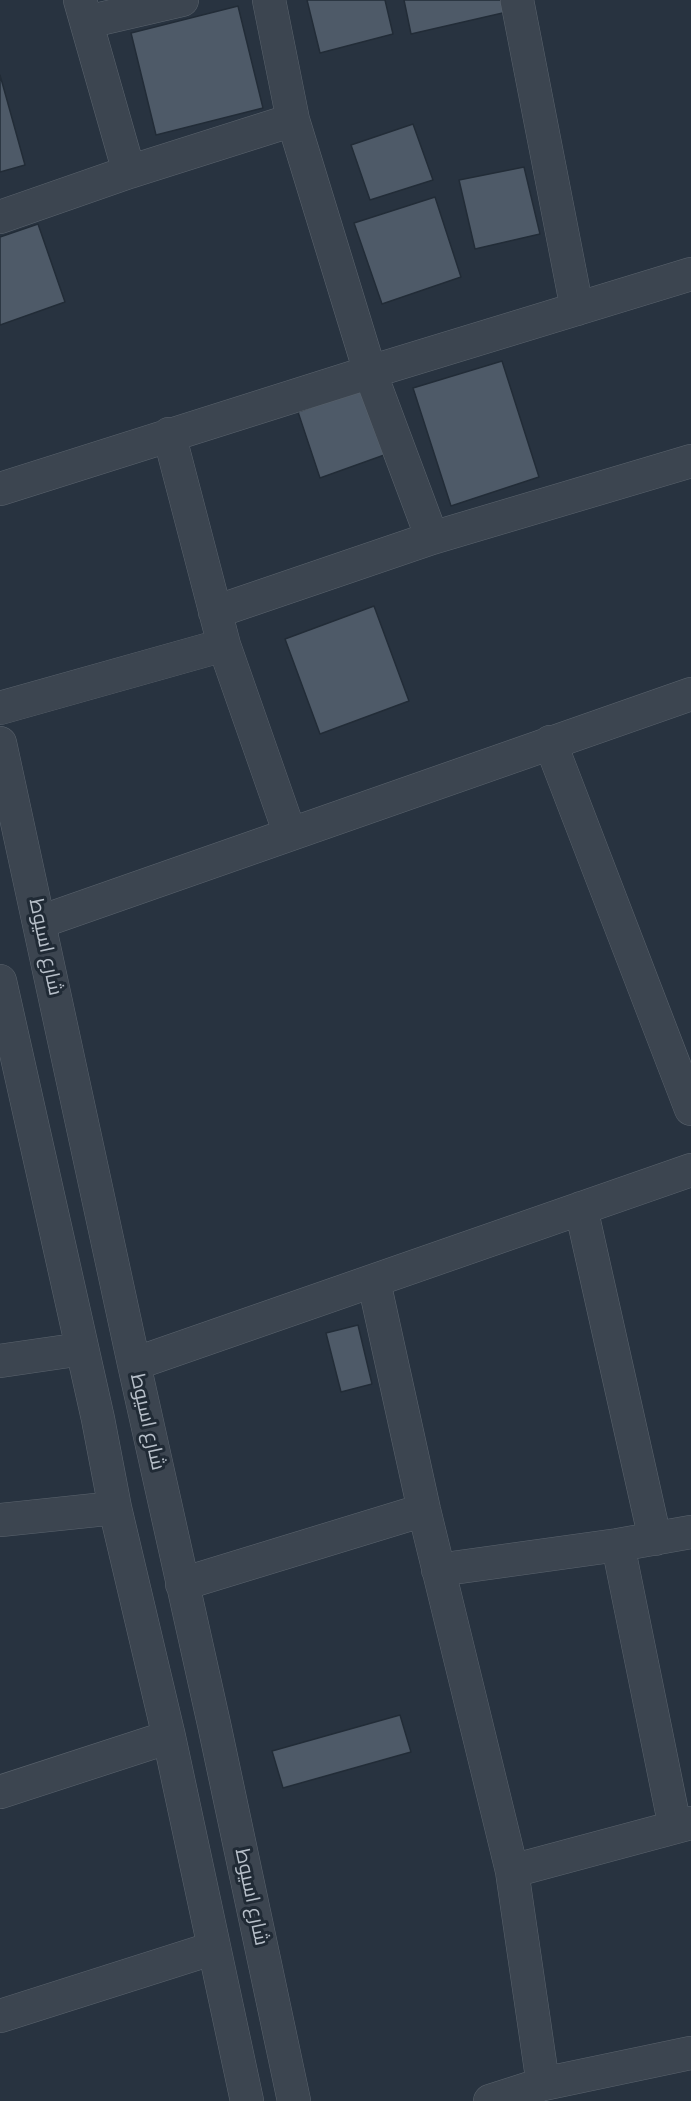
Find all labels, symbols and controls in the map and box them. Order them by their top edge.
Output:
street label: شارع اسيوط [23,896,67,998]
street label: شارع اسيوط [124,1371,170,1473]
street label: شارع اسيوط [229,1846,273,1948]

